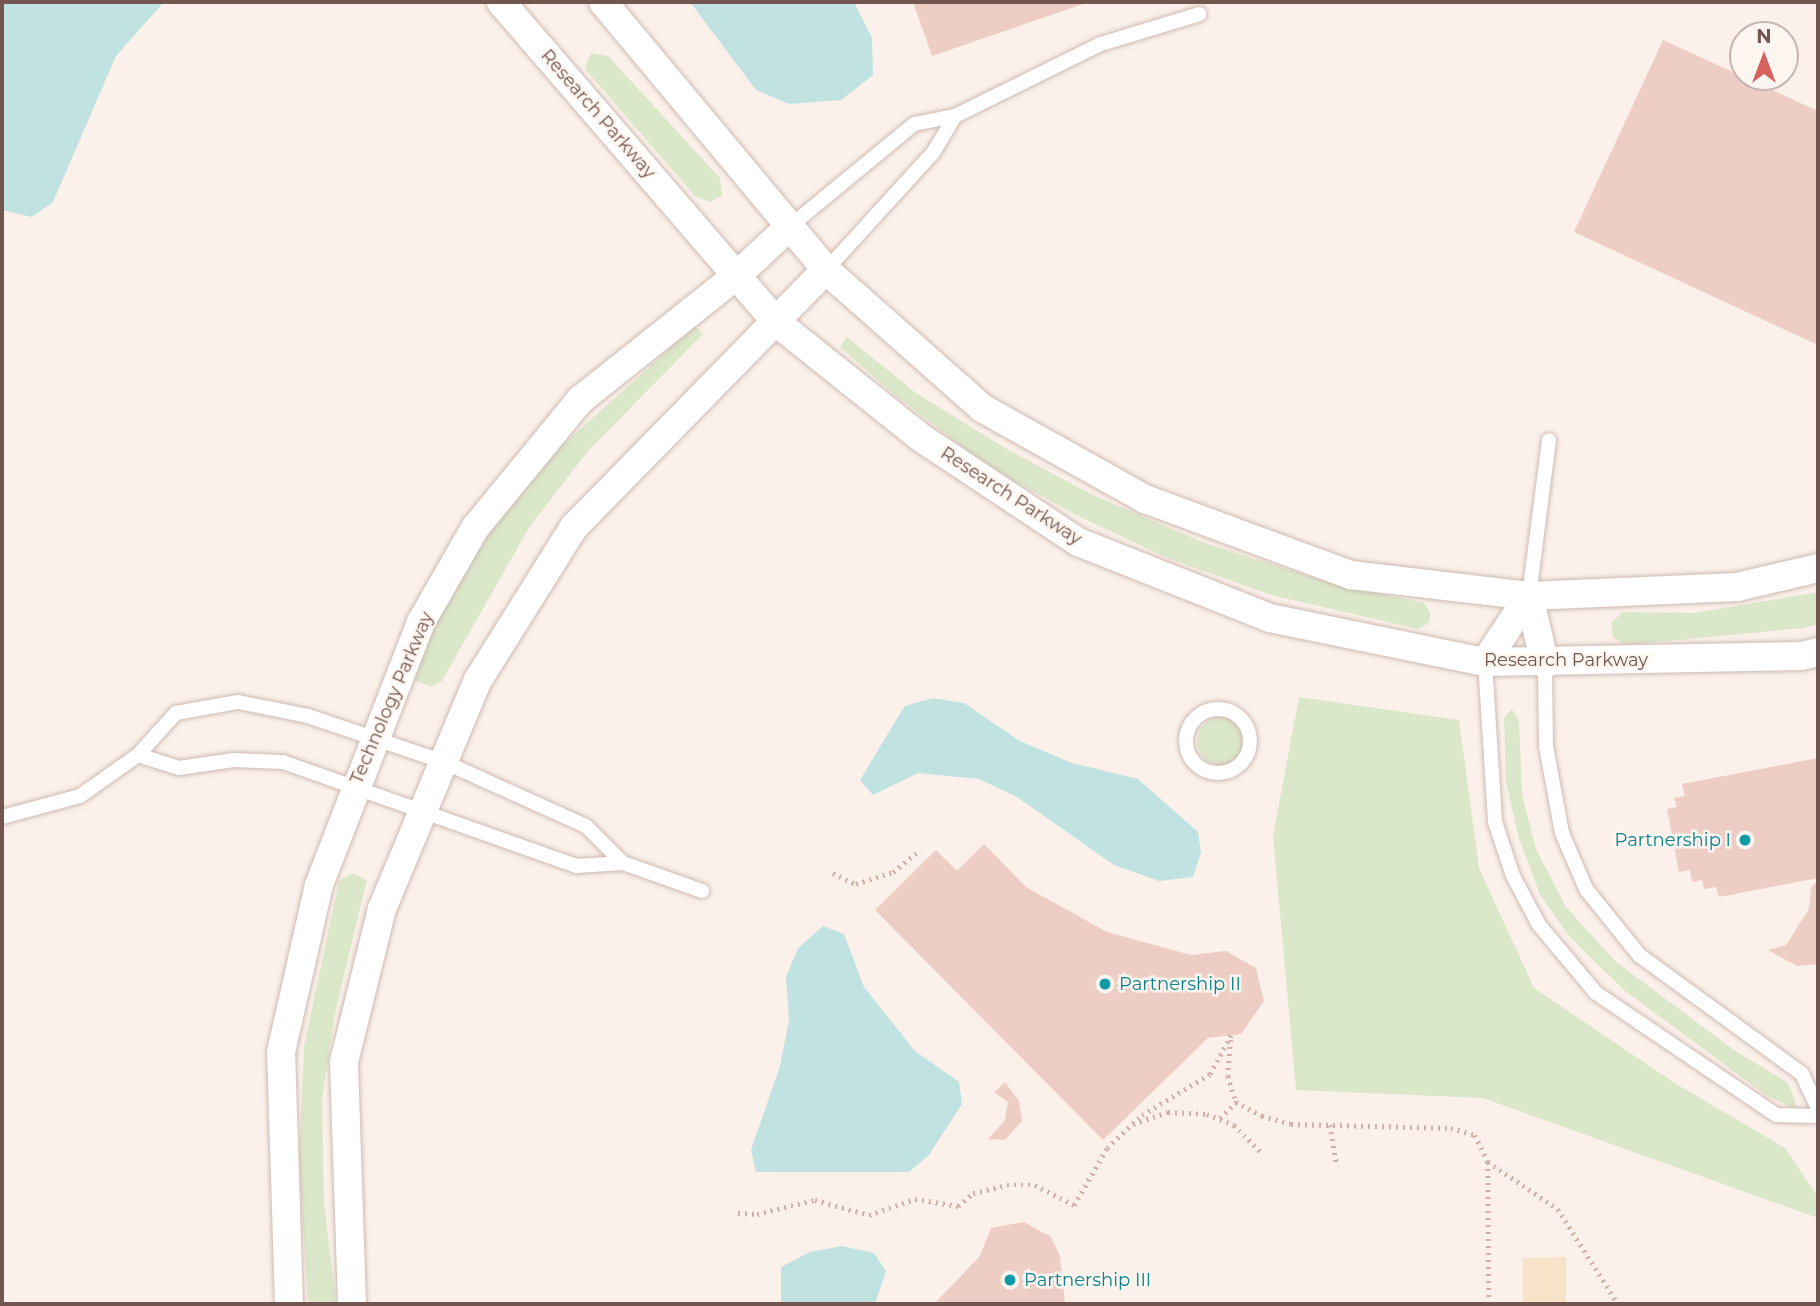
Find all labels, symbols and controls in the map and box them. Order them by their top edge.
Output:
north arrow [1729,21,1799,91]
text: N [1756,25,1772,48]
street label: Research Parkway [536,45,660,183]
street label: Research Parkway [936,442,1086,550]
street label: Technology Parkway [346,609,438,787]
street label: Research Parkway [1484,649,1648,671]
place label: Partnership I [1615,829,1731,851]
marker: Partnership I [1737,832,1753,848]
place label: Partnership II [1119,973,1241,995]
marker: Partnership II [1097,976,1113,992]
place label: Partnership III [1024,1269,1151,1291]
marker: Partnership III [1002,1272,1018,1288]

